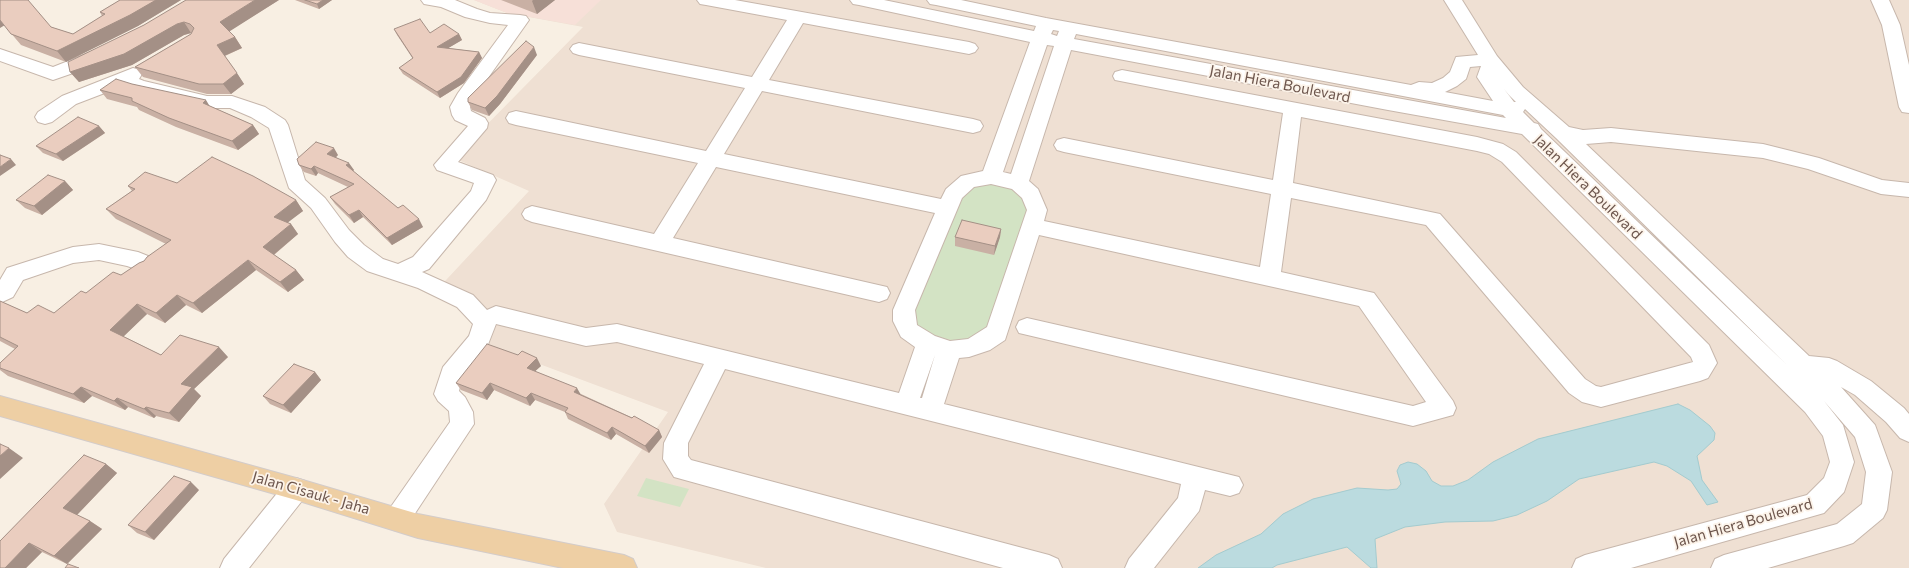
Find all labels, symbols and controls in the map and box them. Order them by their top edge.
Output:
street label: Jalan Hiera Boulevard [1208,61,1352,107]
street label: Jalan Hiera Boulevard [1530,131,1646,243]
street label: Jalan Cisauk - Jaha [250,468,372,518]
street label: Jalan Hiera Boulevard [1672,495,1814,551]

